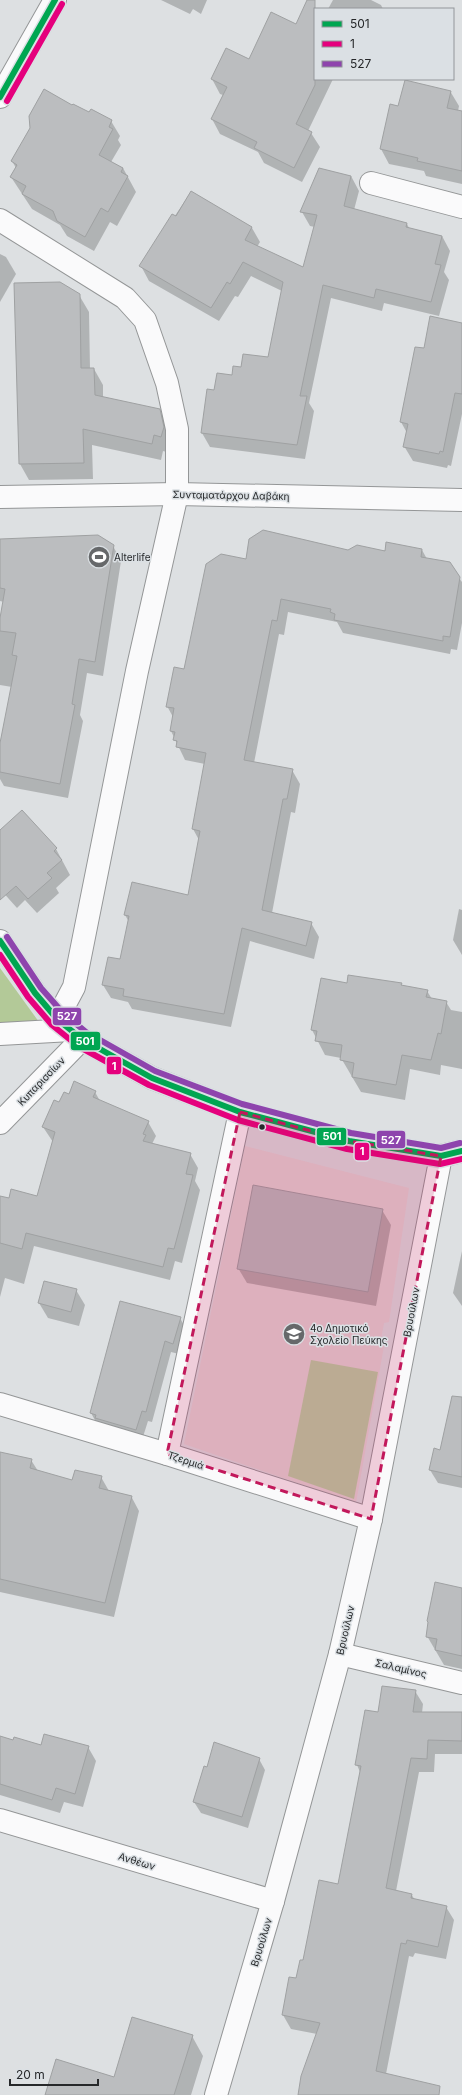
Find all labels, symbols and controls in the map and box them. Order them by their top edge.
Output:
legend [314,8,454,80]
text: 501 [350,16,370,31]
text: 1 [350,36,355,51]
text: 527 [350,56,372,71]
street label: Συνταματάρχου Δαβάκη [172,488,290,503]
sports icon: Alterlife [86,544,112,570]
place label: Alterlife [114,551,151,563]
line badge: 527 [52,1007,82,1026]
text: 527 [57,1009,77,1023]
line badge: 501 [70,1031,101,1051]
text: 501 [75,1034,95,1048]
street label: Κυπαρισσίων [15,1054,67,1108]
line badge: 1 [106,1056,122,1075]
text: 1 [112,1059,117,1073]
unlabelled marker [257,1122,267,1132]
line badge: 501 [316,1127,347,1146]
text: 501 [322,1129,342,1143]
line badge: 527 [376,1130,406,1149]
text: 527 [381,1133,401,1147]
line badge: 1 [354,1142,370,1161]
text: 1 [360,1144,365,1158]
street label: Βρυούλων [400,1286,422,1338]
school or university icon: 4o Δημοτικό Σχολείο Πεύκης [281,1321,307,1347]
place label: 4o Δημοτικό Σχολείο Πεύκης [310,1322,388,1347]
street label: Τζερμιά [166,1448,206,1472]
street label: Βρυούλων [333,1604,357,1656]
street label: Σαλαμίνος [374,1656,428,1680]
street label: Ανθέων [117,1850,157,1872]
street label: Βρυούλων [248,1916,274,1968]
scale bar [10,2061,98,2087]
text: 20 m [16,2067,45,2082]

